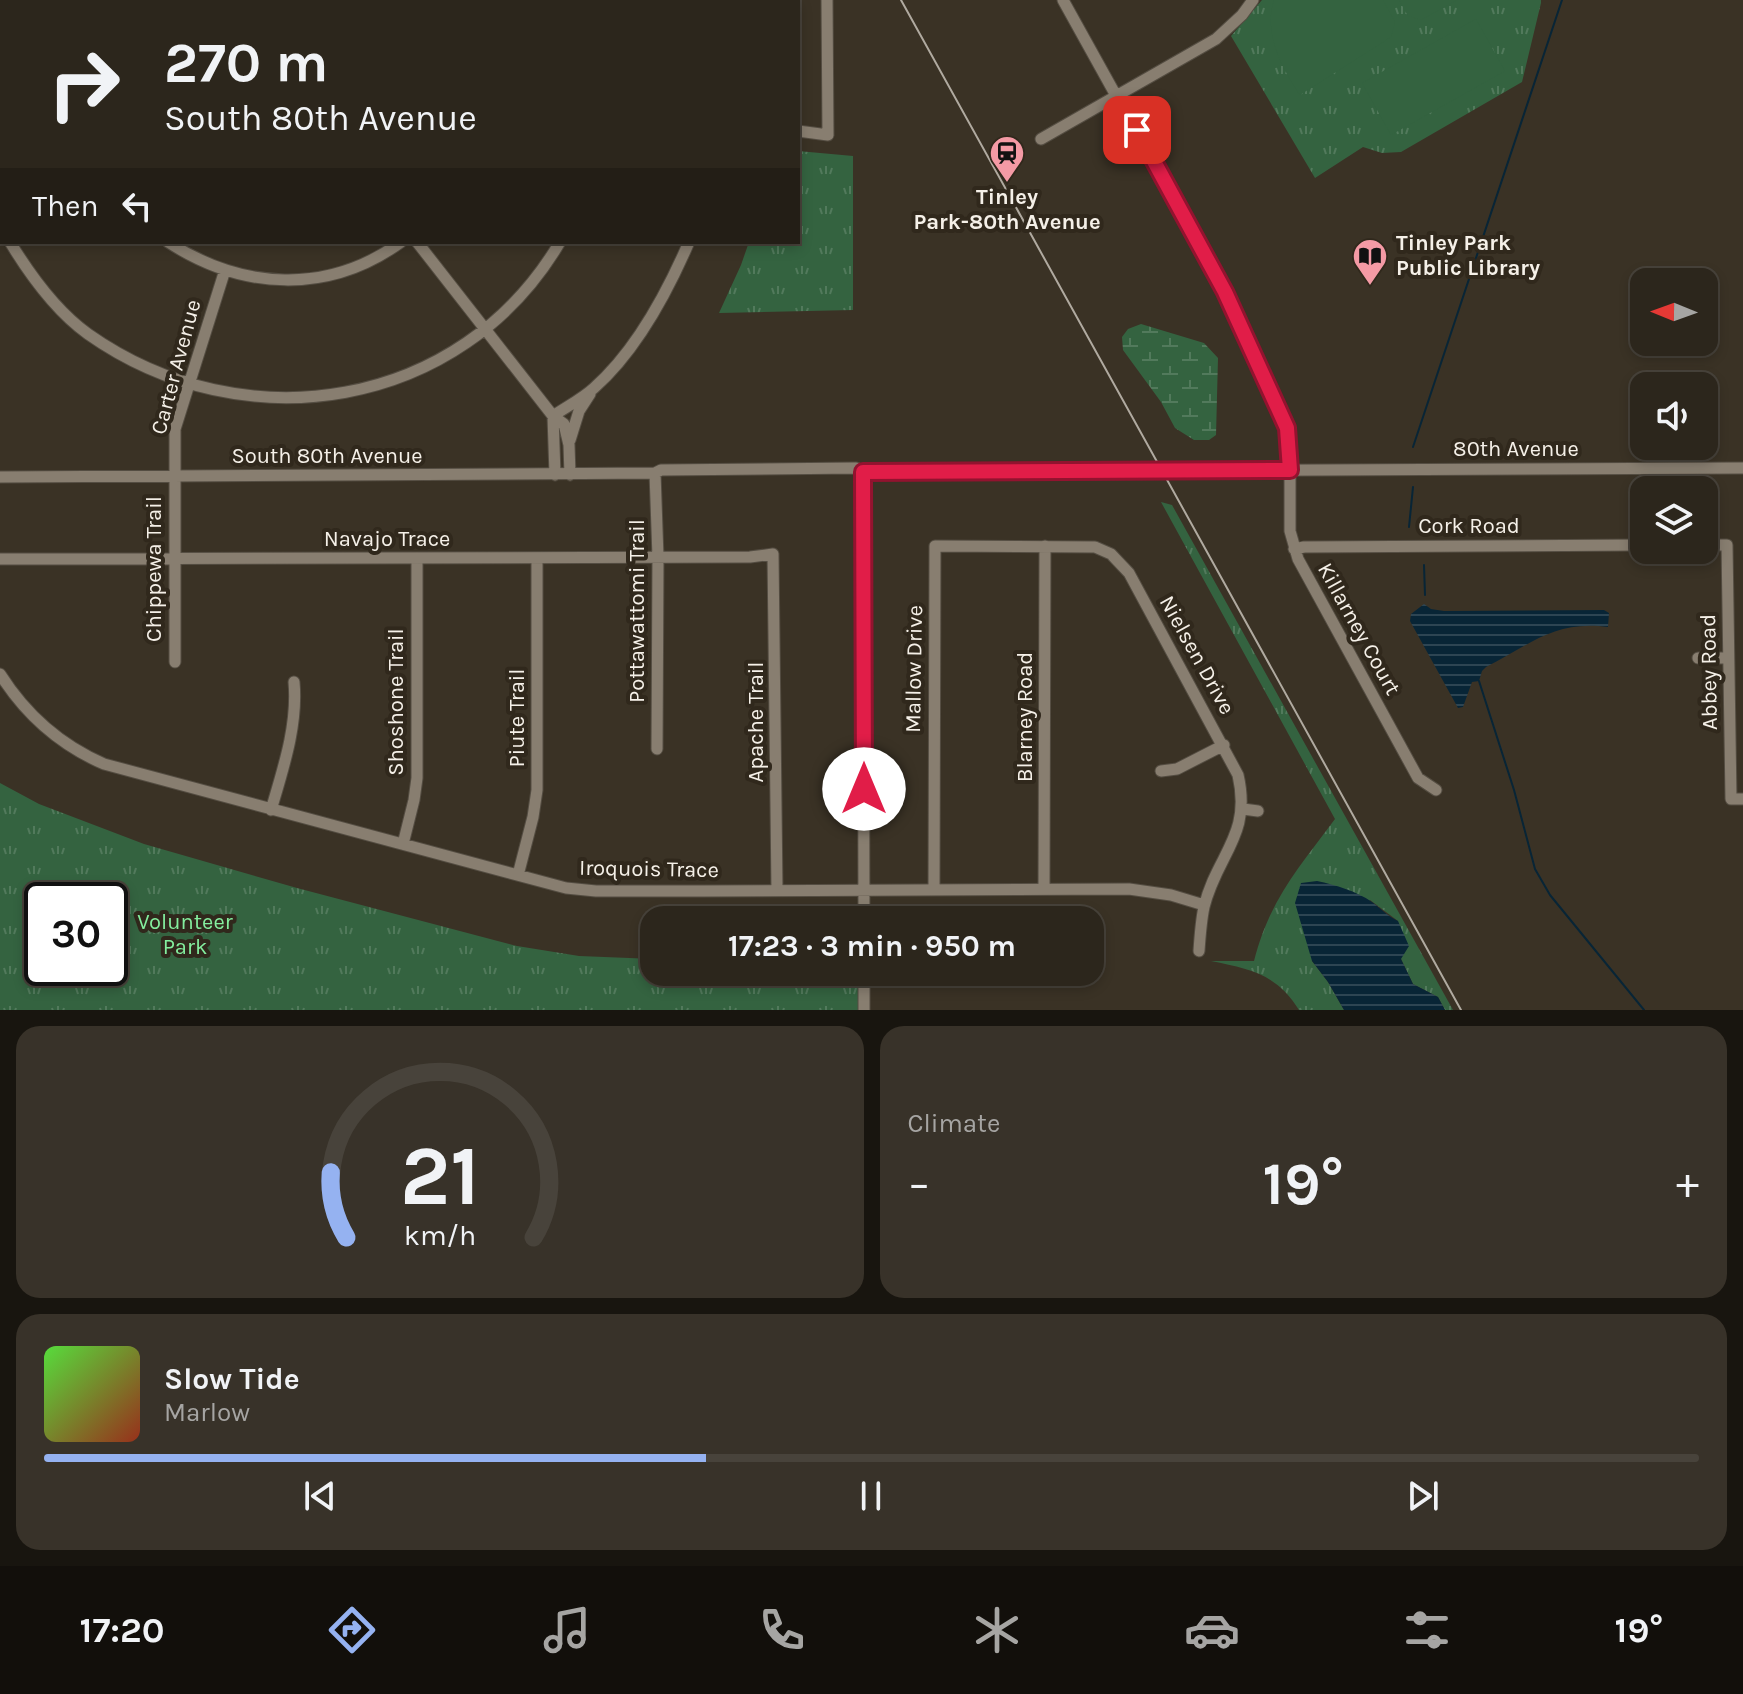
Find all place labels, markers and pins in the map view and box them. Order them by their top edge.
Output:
pin [1103,96,1171,164]
station icon: Tinley Park-80th Avenue [988,134,1026,184]
place label: Tinley Park-80th Avenue [913,184,1101,235]
place label: Tinley Park Public Library [1396,230,1540,281]
library icon: Tinley Park Public Library [1351,237,1389,287]

